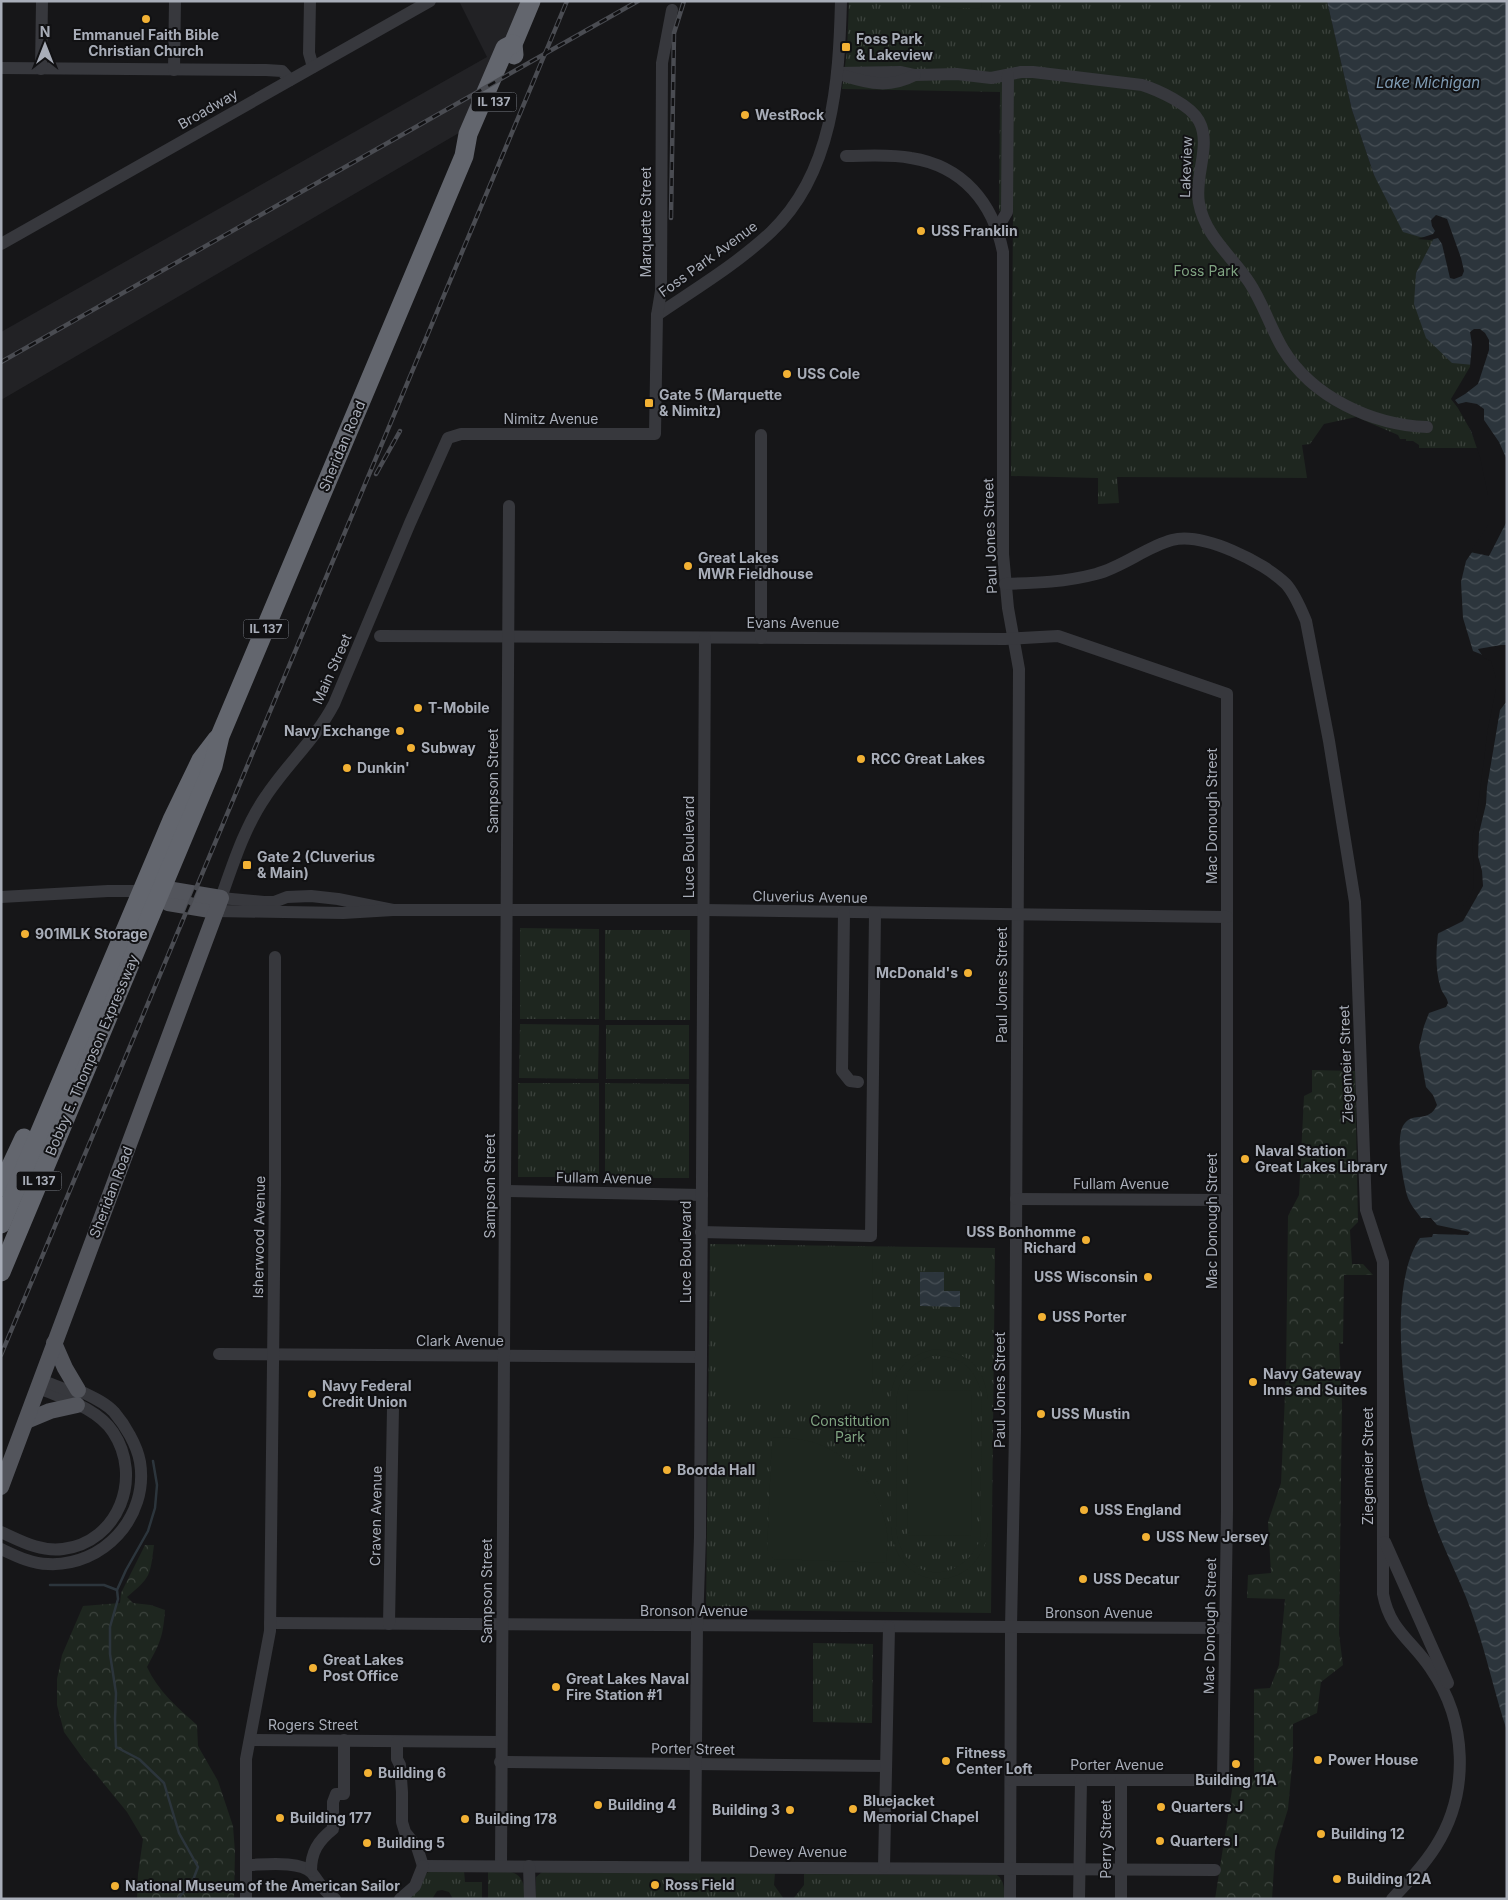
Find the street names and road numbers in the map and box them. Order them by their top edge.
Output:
street label: Broadway [175,85,241,132]
road number: IL 137 [472,92,516,111]
street label: Lakeview [1176,136,1195,198]
street label: Marquette Street [637,166,654,277]
street label: Foss Park Avenue [655,217,760,300]
street label: Sheridan Road [315,398,368,494]
street label: Nimitz Avenue [503,410,599,427]
street label: Paul Jones Street [979,477,1000,594]
street label: Evans Avenue [747,614,839,631]
road number: IL 137 [244,620,288,638]
street label: Main Street [308,630,355,707]
street label: Sampson Street [484,728,501,834]
street label: Mac Donough Street [1203,747,1220,884]
street label: Luce Boulevard [680,796,697,898]
street label: Cluverius Avenue [752,887,868,906]
street label: Paul Jones Street [993,927,1010,1043]
street label: Bobby E. Thompson Expressway [41,952,142,1158]
street label: Ziegemeier Street [1335,1004,1356,1123]
street label: Sampson Street [481,1133,498,1239]
street label: Sheridan Road [85,1144,136,1240]
street label: Mac Donough Street [1203,1152,1220,1289]
street label: Fullam Avenue [556,1168,652,1187]
road number: IL 137 [16,1172,62,1190]
street label: Fullam Avenue [1073,1175,1169,1192]
street label: Isherwood Avenue [249,1176,268,1298]
street label: Luce Boulevard [677,1201,694,1303]
street label: Clark Avenue [416,1332,504,1349]
street label: Paul Jones Street [991,1332,1008,1448]
street label: Ziegemeier Street [1359,1407,1376,1525]
street label: Craven Avenue [366,1466,385,1566]
street label: Sampson Street [478,1538,495,1644]
street label: Mac Donough Street [1200,1557,1219,1694]
street label: Bronson Avenue [640,1602,748,1619]
street label: Bronson Avenue [1045,1604,1153,1621]
street label: Rogers Street [268,1716,358,1733]
street label: Porter Street [651,1739,736,1758]
street label: Porter Avenue [1070,1756,1164,1773]
street label: Perry Street [1097,1799,1114,1879]
street label: Dewey Avenue [749,1843,847,1860]

